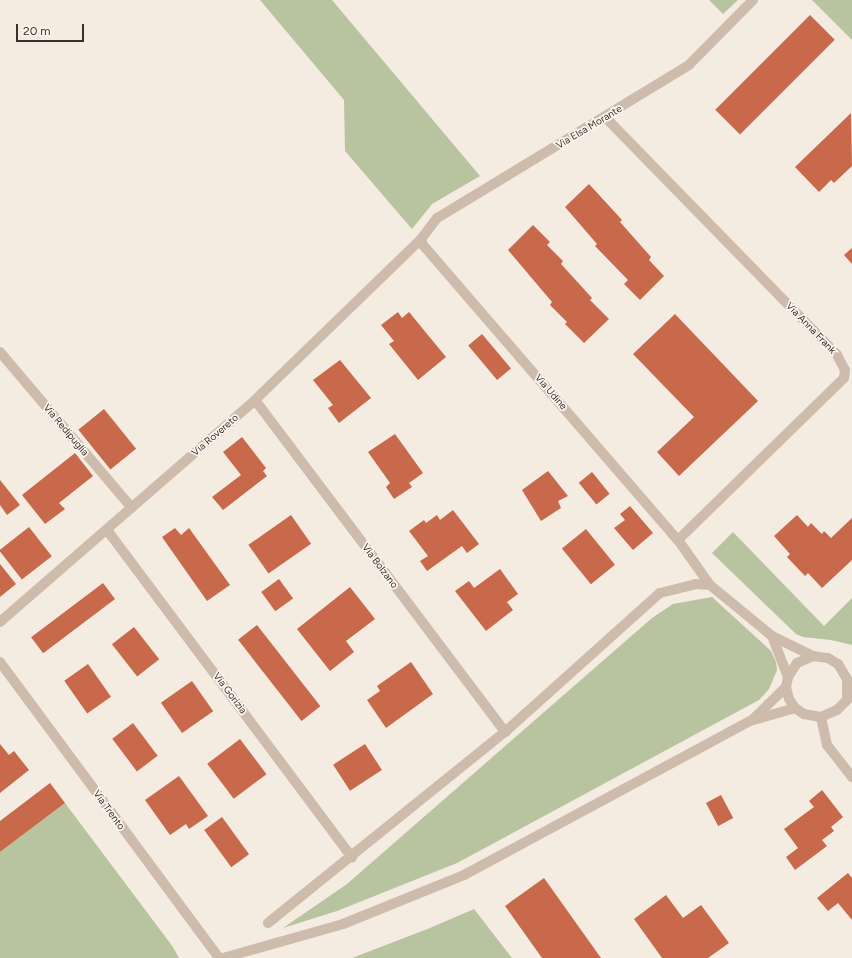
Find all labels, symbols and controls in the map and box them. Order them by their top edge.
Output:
scale bar [18,16,86,42]
text: 20 m [23,24,51,38]
street label: Via Elsa Morante [554,103,624,151]
street label: Via Anna Frank [784,300,838,356]
street label: Via Udine [532,372,570,412]
street label: Via Redipuglia [41,402,91,458]
street label: Via Rovereto [189,412,241,458]
street label: Via Bolzano [359,541,401,591]
street label: Via Gorizia [211,670,249,716]
street label: Via Trento [91,788,127,832]

